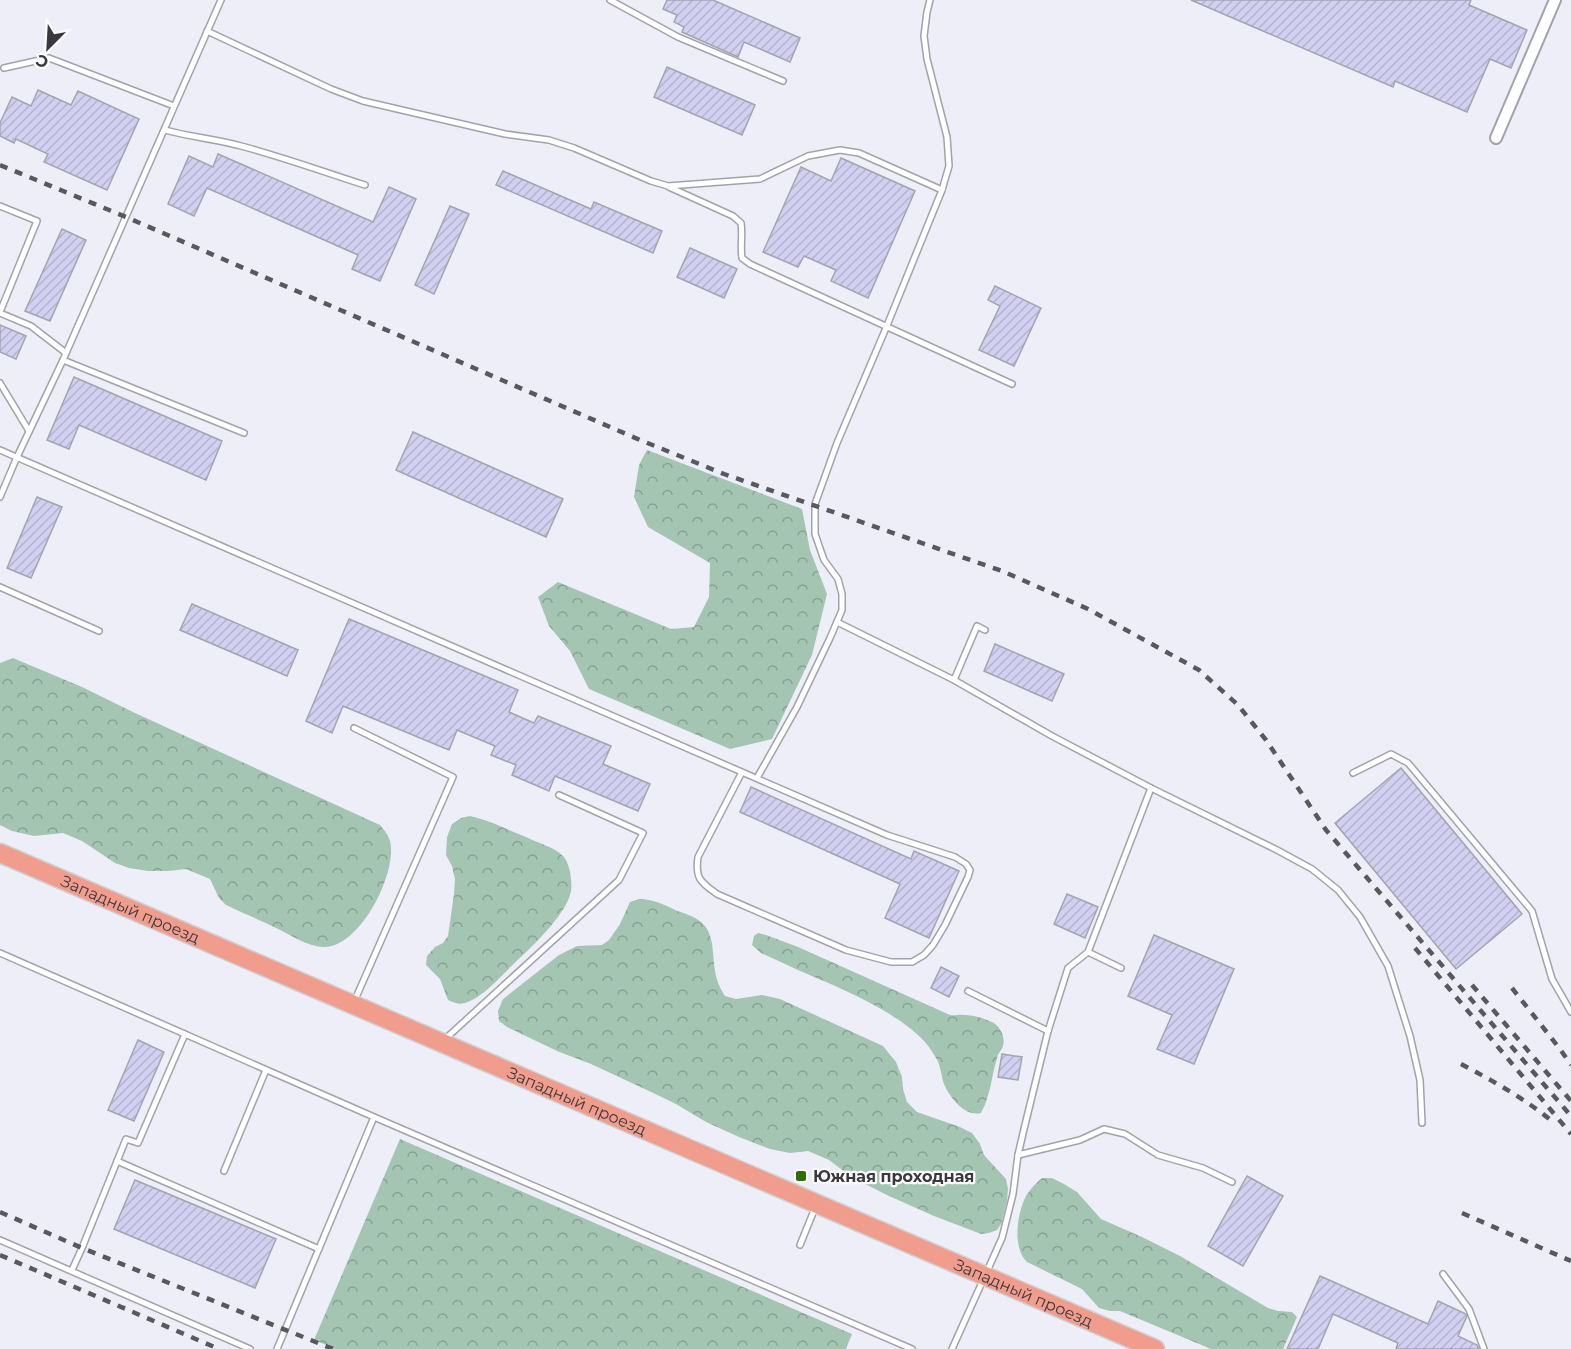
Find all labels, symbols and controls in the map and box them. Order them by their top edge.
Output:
north arrow [18,18,78,78]
text: С [33,50,51,72]
street label: Западный проезд [58,871,203,948]
street label: Западный проезд [505,1063,649,1139]
place label: Южная проходная [813,1167,974,1186]
marker: Южная проходная [794,1169,808,1183]
street label: Западный проезд [951,1255,1096,1331]

